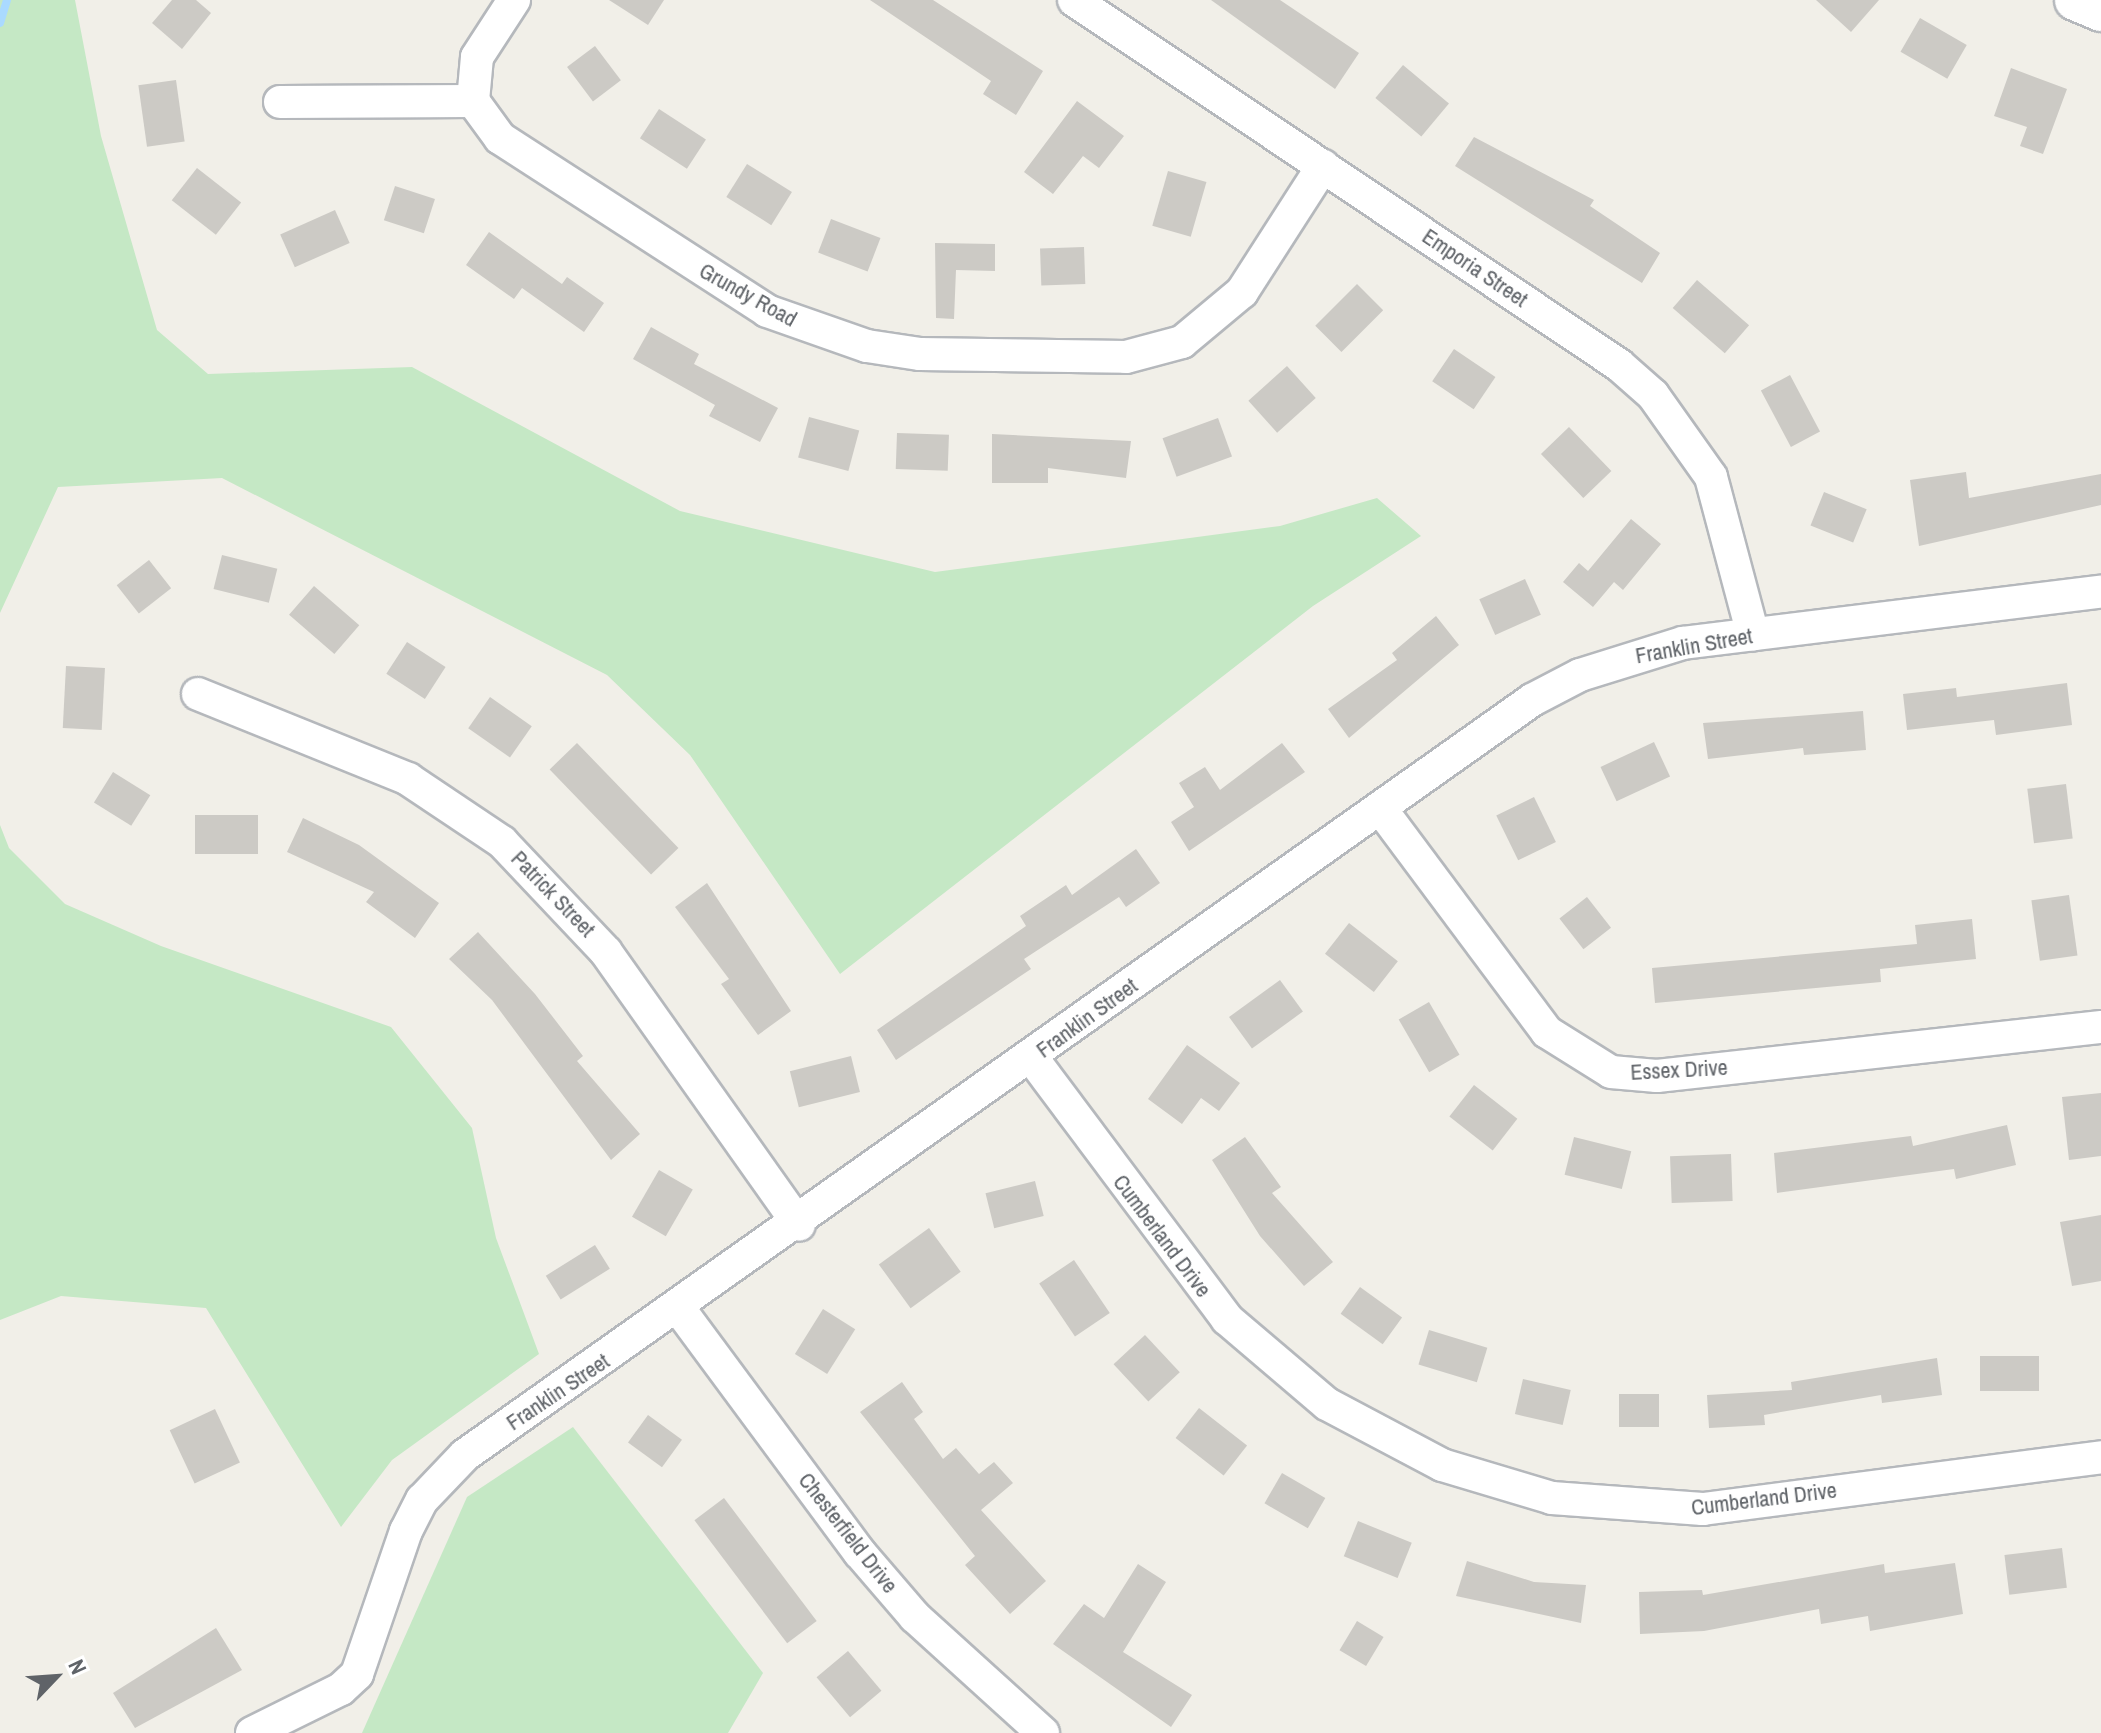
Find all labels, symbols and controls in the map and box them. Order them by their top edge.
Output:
street label: Emporia Street [1417,223,1533,313]
street label: Grundy Road [695,257,801,333]
street label: Franklin Street [1633,623,1755,669]
street label: Patrick Street [506,846,600,942]
street label: Franklin Street [1031,973,1143,1063]
street label: Essex Drive [1630,1054,1728,1086]
street label: Cumberland Drive [1107,1170,1217,1302]
street label: Franklin Street [502,1348,614,1436]
street label: Chesterfield Drive [793,1468,903,1598]
street label: Cumberland Drive [1690,1477,1838,1521]
north arrow [16,1637,96,1717]
text: N [61,1655,94,1679]

